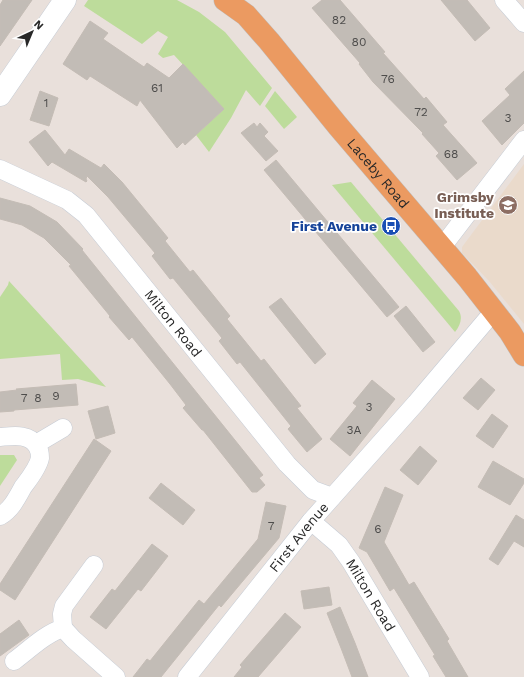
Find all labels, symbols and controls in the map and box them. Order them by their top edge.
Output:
north arrow [12,12,52,52]
house number: 82 [332,13,346,27]
text: N [31,18,46,33]
house number: 80 [352,35,366,49]
house number: 76 [381,72,395,86]
house number: 61 [151,81,163,95]
house number: 1 [44,96,48,110]
house number: 72 [414,105,428,119]
house number: 3 [505,111,512,125]
street label: Laceby Road [344,135,413,211]
house number: 68 [444,147,458,161]
place label: Grimsby Institute [434,189,494,221]
school or university icon: Grimsby Institute [497,194,519,216]
bus stop icon: First Avenue [380,215,402,237]
place label: First Avenue [291,218,377,234]
street label: Milton Road [141,286,205,360]
house number: 9 [52,389,60,403]
house number: 7 [21,391,28,405]
house number: 8 [34,391,42,405]
house number: 3 [366,400,373,414]
house number: 3A [347,423,362,437]
street label: First Avenue [266,499,332,575]
house number: 7 [268,519,275,533]
house number: 6 [374,522,382,536]
street label: Milton Road [343,556,399,634]

